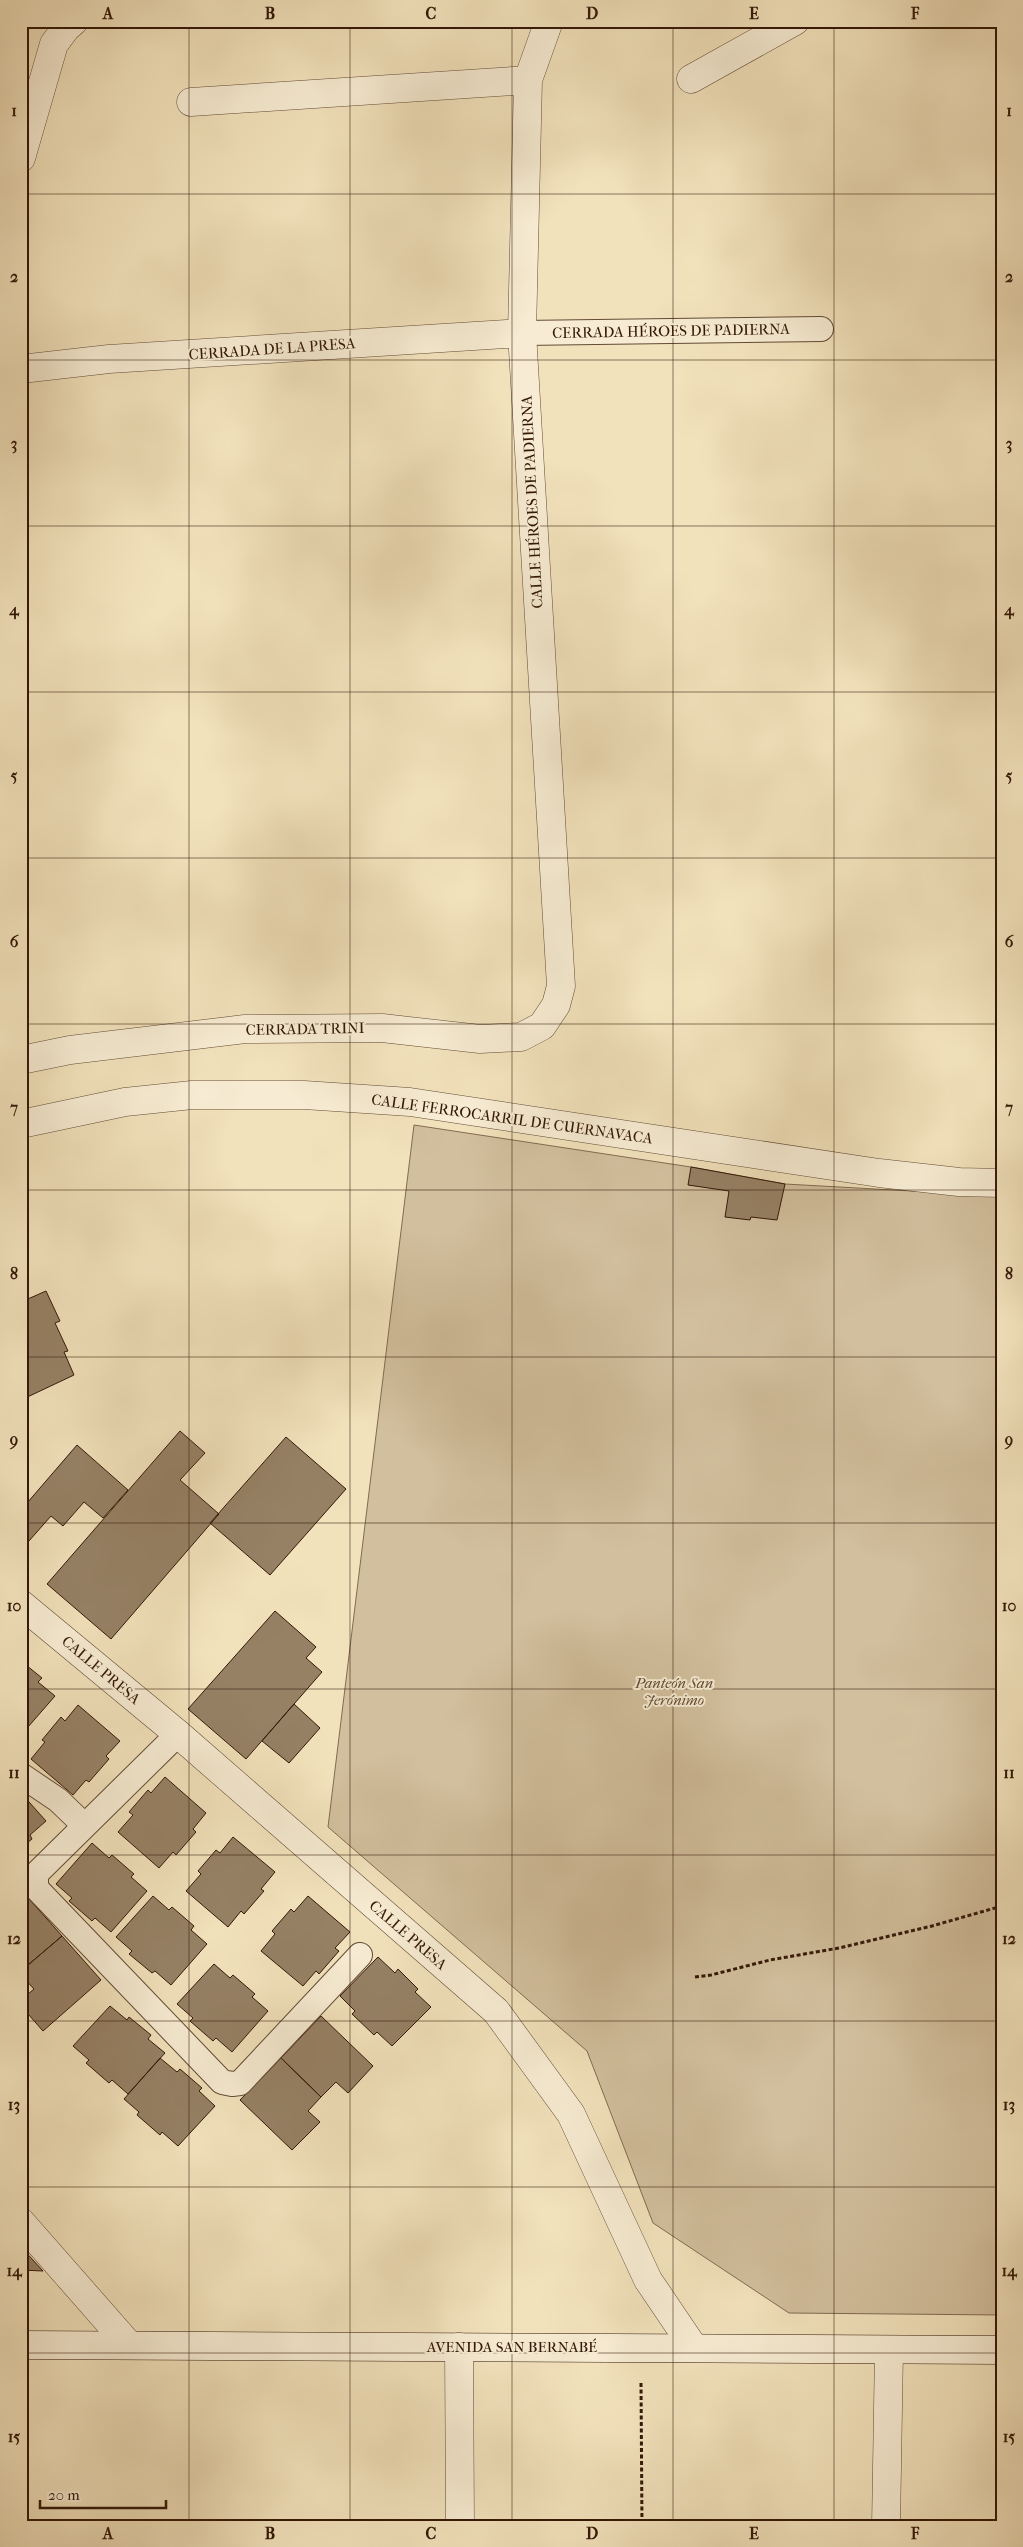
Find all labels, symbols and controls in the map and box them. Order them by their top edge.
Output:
text: A [102,4,114,23]
text: B [265,4,275,23]
text: C [426,4,437,23]
text: D [586,4,598,23]
text: E [749,4,759,23]
text: F [910,4,920,23]
text: 1 [11,101,17,120]
text: 1 [1006,101,1012,120]
text: 2 [10,267,18,286]
text: 2 [1005,267,1013,286]
street label: CERRADA HÉROES DE PADIERNA [552,320,790,342]
street label: CERRADA DE LA PRESA [188,334,356,364]
street label: CALLE HÉROES DE PADIERNA [517,395,547,609]
text: 3 [11,434,17,454]
text: 3 [1006,434,1012,454]
text: 4 [8,600,20,620]
text: 4 [1003,600,1015,620]
text: 5 [11,766,18,785]
text: 5 [1006,766,1013,785]
text: 6 [10,932,19,951]
text: 6 [1005,932,1014,951]
street label: CERRADA TRINI [245,1019,365,1039]
street label: CALLE FERROCARRIL DE CUERNAVACA [370,1090,654,1148]
text: 7 [9,1098,18,1117]
text: 7 [1004,1098,1013,1117]
text: 8 [10,1264,18,1283]
text: 8 [1005,1264,1013,1283]
text: 9 [9,1430,18,1450]
text: 9 [1004,1430,1013,1450]
text: 10 [7,1596,21,1615]
text: 10 [1002,1596,1016,1615]
street label: CALLE PRESA [58,1632,144,1708]
park label: Panteón San Jerónimo [634,1674,713,1709]
text: 11 [8,1763,20,1782]
text: 11 [1003,1763,1015,1782]
street label: CALLE PRESA [366,1896,451,1974]
text: 12 [7,1929,21,1948]
text: 12 [1002,1929,1016,1948]
text: 13 [8,2095,20,2115]
text: 13 [1003,2095,1015,2115]
text: 14 [6,2261,23,2281]
text: 14 [1001,2261,1018,2281]
street label: AVENIDA SAN BERNABÉ [426,2338,597,2356]
text: 15 [8,2427,20,2446]
text: 15 [1003,2427,1015,2446]
scale bar [40,2477,166,2509]
text: 20 m [48,2486,80,2504]
text: A [102,2524,114,2543]
text: B [265,2524,275,2543]
text: C [426,2524,437,2543]
text: D [586,2524,598,2543]
text: E [749,2524,759,2543]
text: F [910,2524,920,2543]

